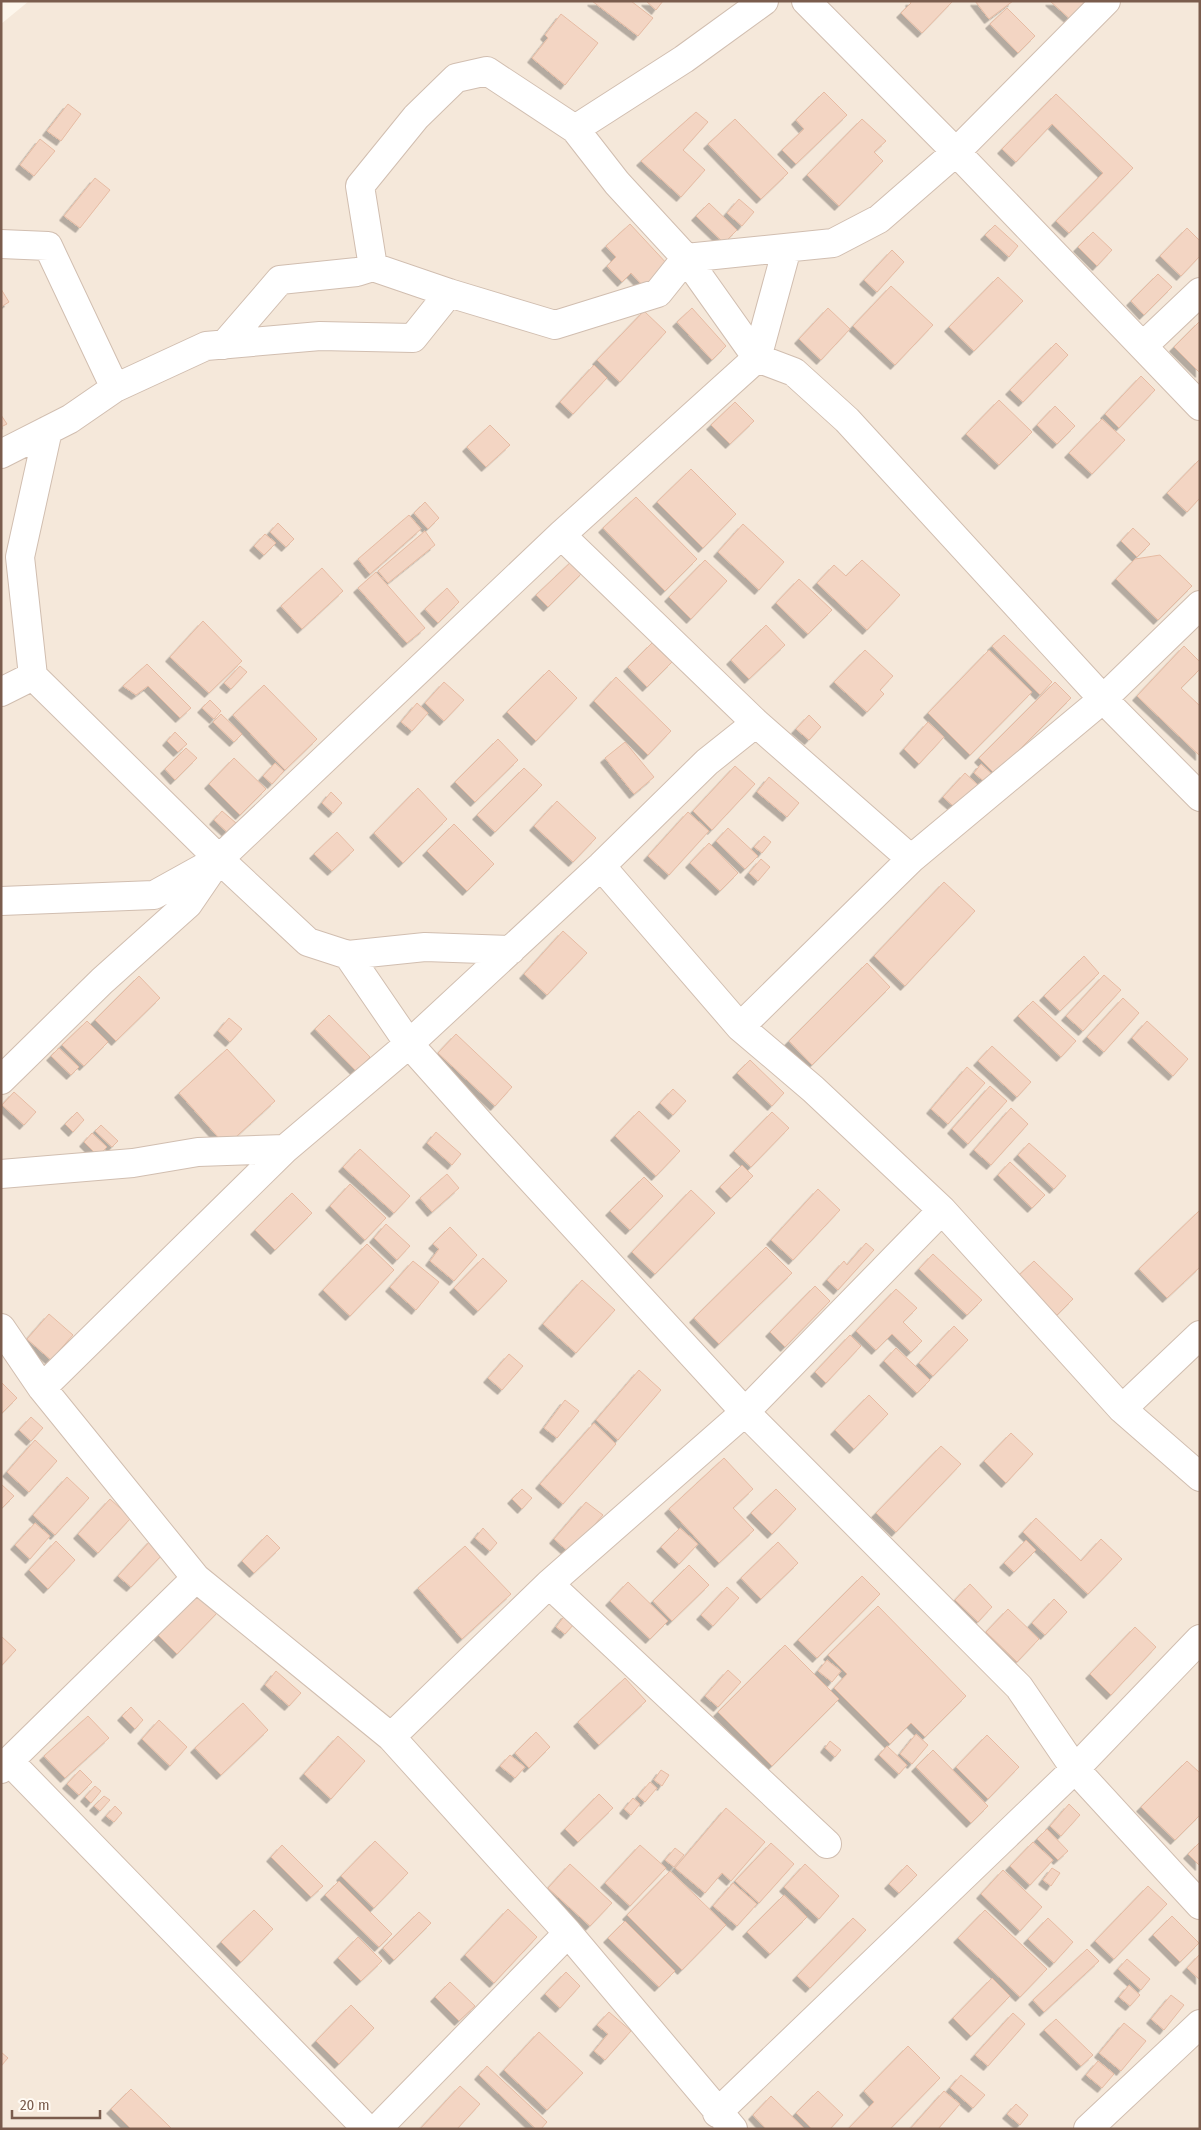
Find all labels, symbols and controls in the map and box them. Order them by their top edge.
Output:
scale bar [12,2088,100,2120]
text: 20 m [20,2096,50,2114]

